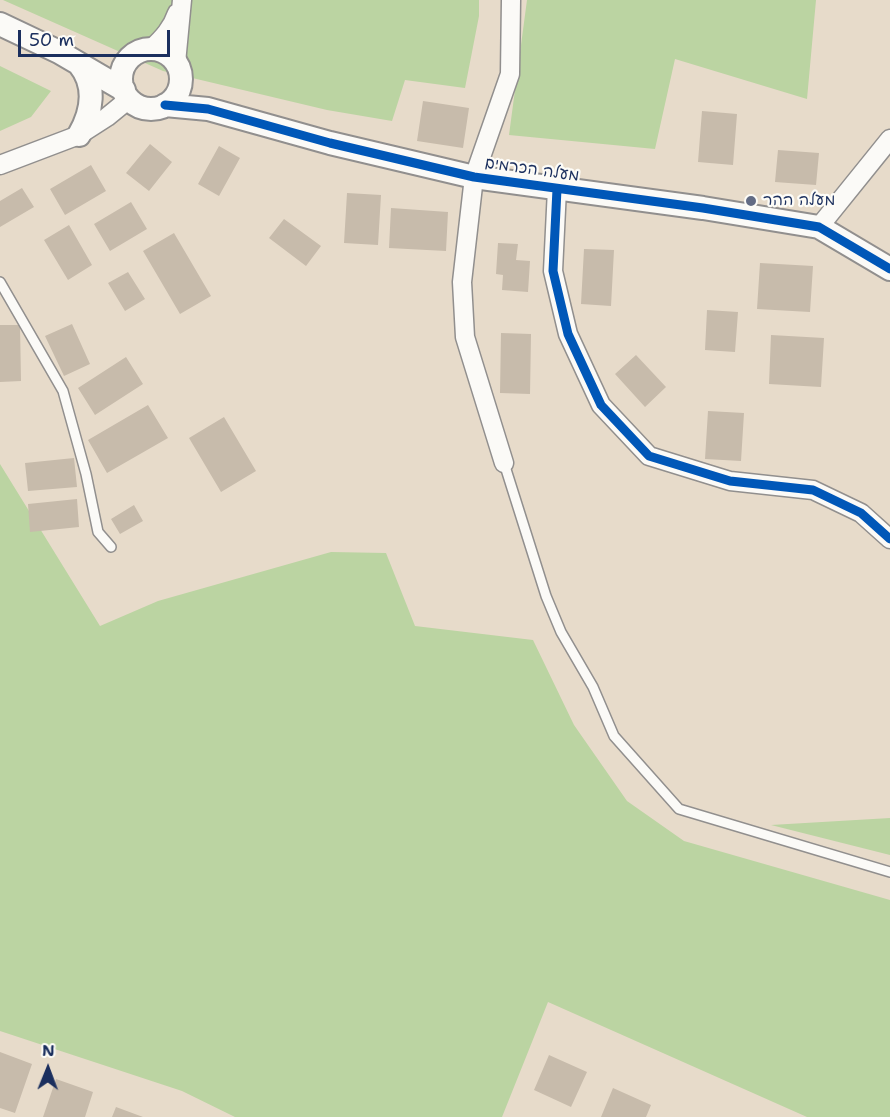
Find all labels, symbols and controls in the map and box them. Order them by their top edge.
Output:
scale bar [21,18,172,56]
text: 50 m [29,28,74,52]
street label: מעלה הכרמים [484,154,580,186]
place label: מעלה ההר [763,191,835,211]
marker: מעלה ההר [744,194,758,208]
north arrow [18,1039,78,1099]
text: N [42,1040,55,1061]

